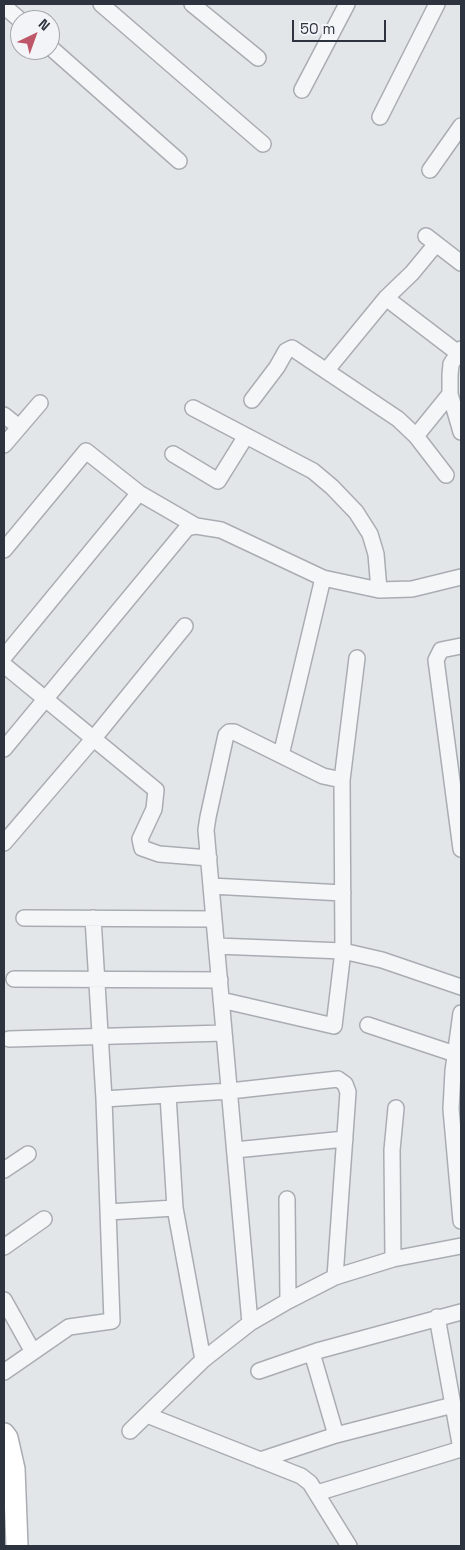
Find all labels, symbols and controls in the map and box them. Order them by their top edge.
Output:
north arrow [10,10,60,60]
scale bar [295,10,389,42]
text: N [35,15,54,34]
text: 50 m [300,19,335,38]

